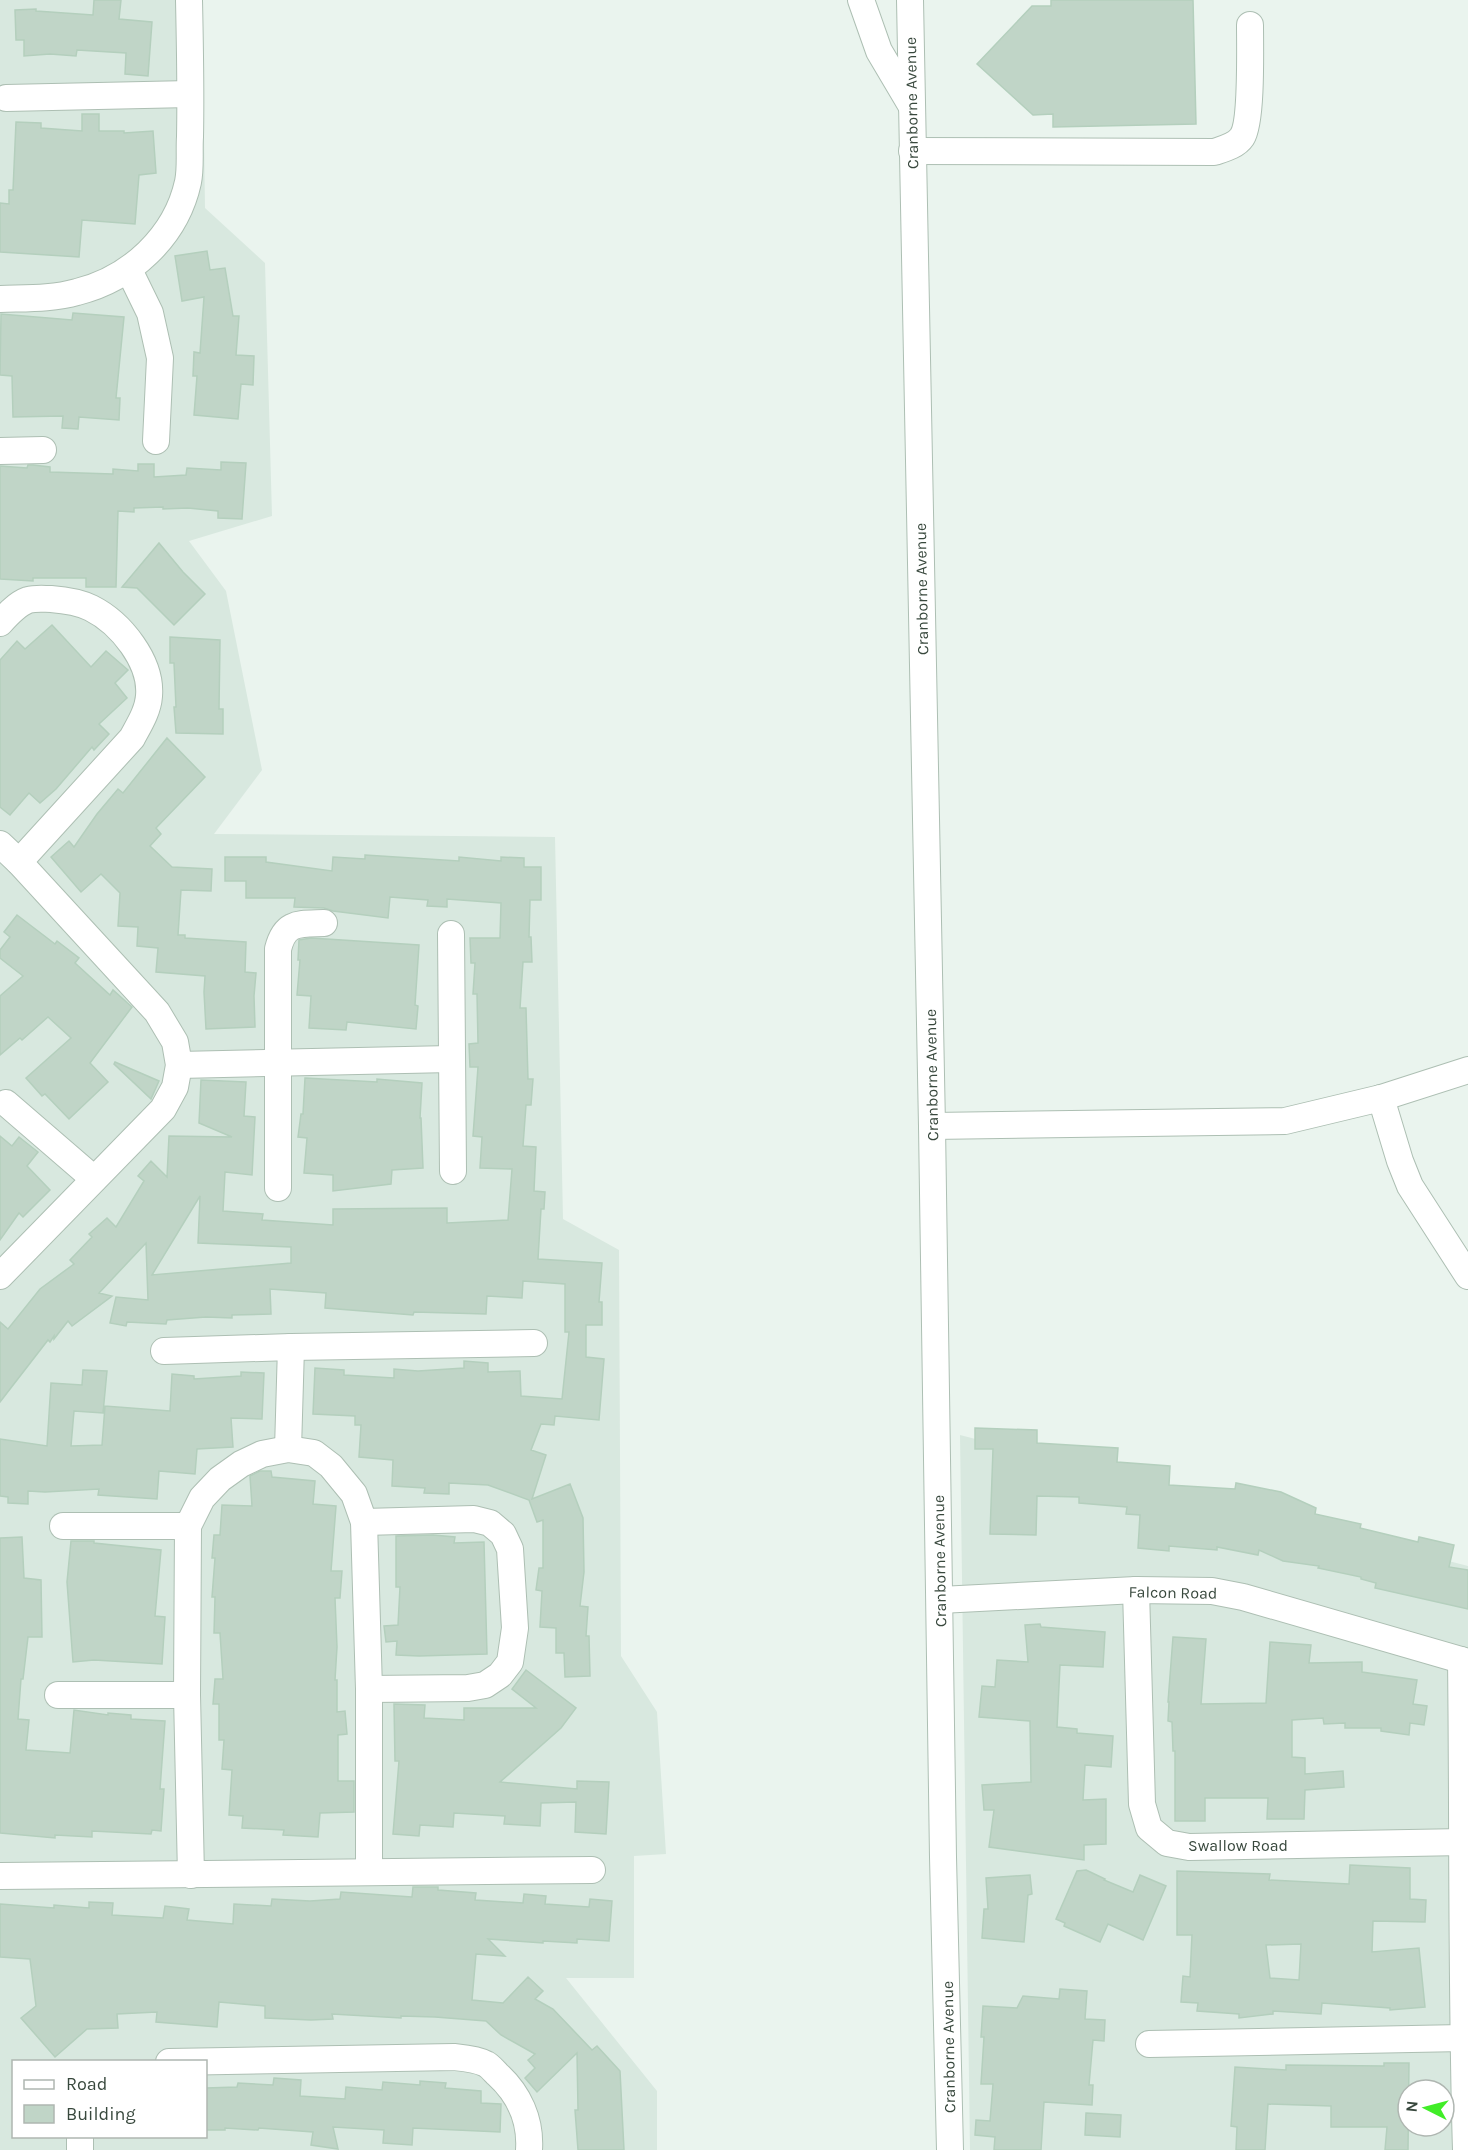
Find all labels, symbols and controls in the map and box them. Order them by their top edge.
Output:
street label: Cranborne Avenue [901,37,922,169]
street label: Cranborne Avenue [911,523,932,655]
street label: Cranborne Avenue [921,1009,942,1141]
street label: Cranborne Avenue [929,1495,950,1627]
street label: Falcon Road [1129,1582,1217,1603]
street label: Swallow Road [1188,1836,1288,1855]
street label: Cranborne Avenue [938,1981,959,2113]
legend [12,2060,207,2138]
text: Road [66,2073,107,2095]
north arrow [1396,2078,1456,2138]
text: N [1402,2100,1422,2113]
text: Building [66,2103,136,2125]

